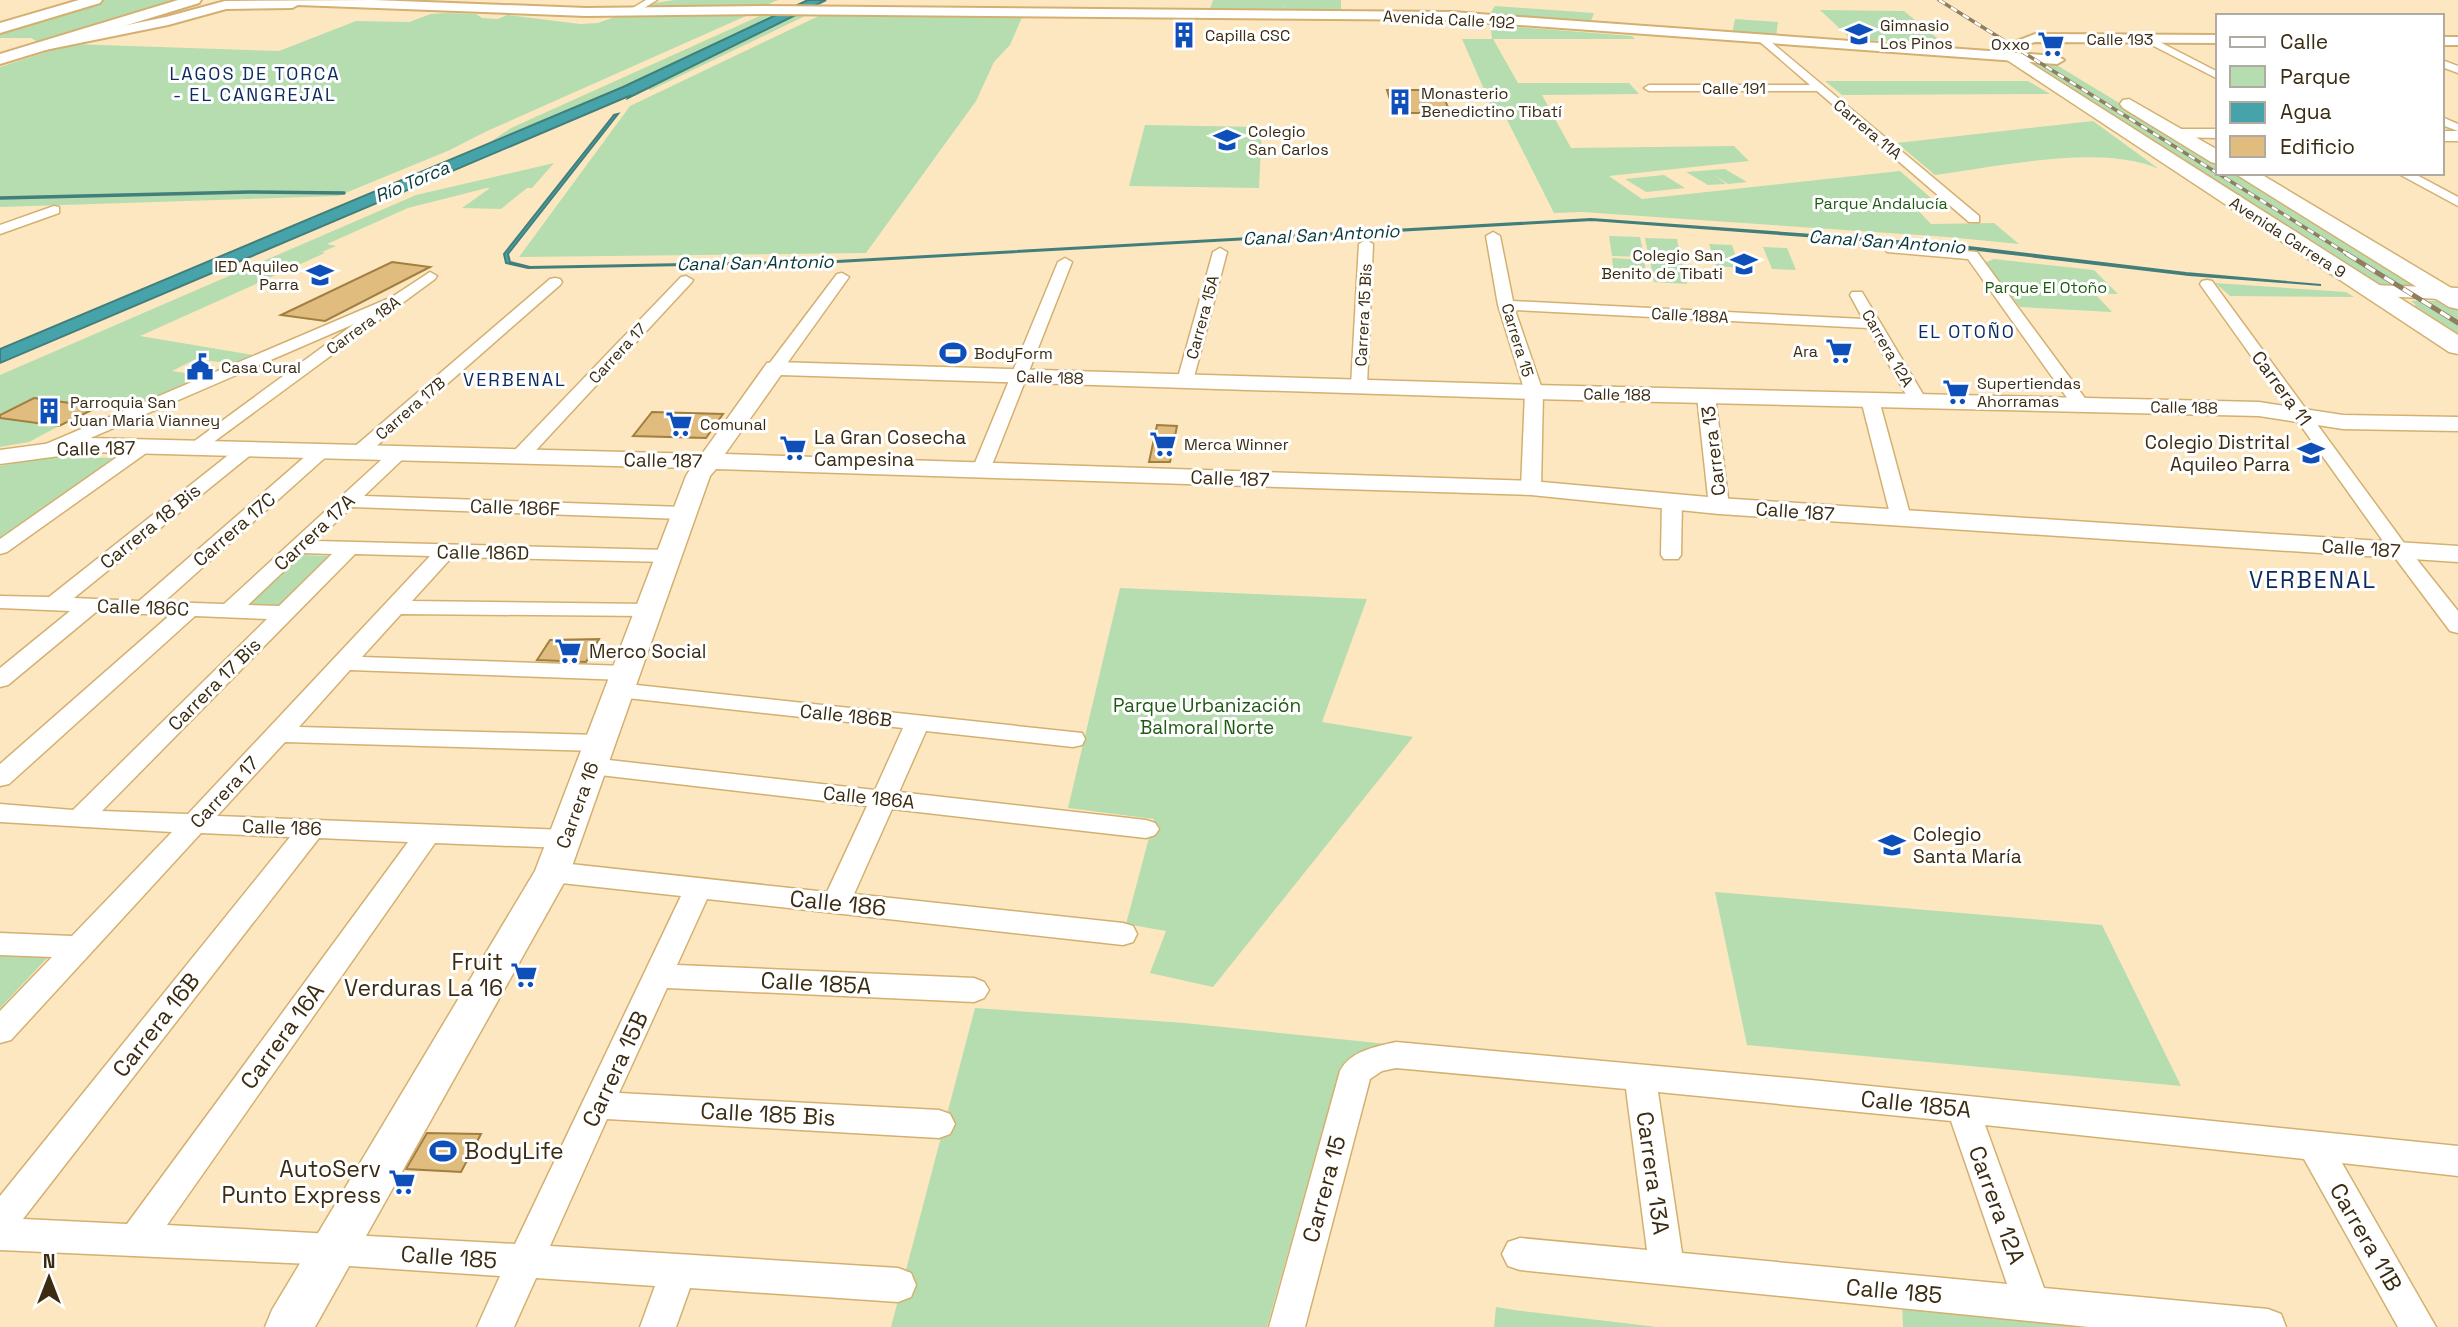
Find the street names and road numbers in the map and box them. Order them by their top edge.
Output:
street label: Avenida Calle 192 [1383,6,1515,33]
street label: Calle 193 [2086,29,2154,50]
street label: Calle 191 [1702,78,1766,99]
street label: Carrera 11A [1829,95,1906,164]
street label: Avenida Carrera 9 [2226,192,2350,283]
street label: Carrera 15 Bis [1350,263,1377,367]
street label: Carrera 15A [1181,273,1224,361]
street label: Carrera 18A [322,291,404,359]
street label: Carrera 15 [1496,301,1539,380]
street label: Calle 188A [1651,303,1729,328]
street label: Carrera 12A [1857,306,1918,391]
street label: Carrera 17 [584,319,651,388]
street label: Carrera 11 [2246,346,2317,431]
street label: Calle 188 [1016,366,1084,389]
street label: Carrera 17B [371,372,450,445]
street label: Calle 188 [1583,383,1651,406]
street label: Calle 188 [2150,396,2218,419]
street label: Carrera 13 [1696,405,1731,497]
street label: Calle 187 [56,435,136,462]
street label: Calle 187 [623,447,703,474]
street label: Calle 187 [1190,465,1270,492]
street label: Carrera 18 Bis [95,478,206,575]
street label: Carrera 17C [188,487,281,572]
street label: Carrera 17A [269,489,360,576]
street label: Calle 186F [469,493,561,522]
street label: Calle 187 [1755,496,1835,527]
street label: Calle 187 [2321,533,2401,564]
street label: Calle 186D [436,539,529,566]
street label: Calle 186C [96,593,189,622]
street label: Carrera 17 Bis [162,632,266,736]
street label: Calle 186B [799,698,893,733]
street label: Carrera 17 [185,751,264,834]
street label: Carrera 16 [550,758,605,852]
street label: Calle 186A [822,780,916,815]
street label: Calle 186 [242,814,322,841]
street label: Calle 186 [788,883,888,923]
street label: Calle 185A [760,965,872,1001]
street label: Carrera 16B [106,967,206,1083]
street label: Carrera 16A [233,977,331,1095]
street label: Carrera 15B [575,1006,655,1132]
street label: Calle 185A [1859,1083,1973,1125]
street label: Calle 185 Bis [700,1095,836,1133]
street label: Carrera 13A [1630,1110,1676,1236]
street label: Carrera 15 [1295,1132,1353,1246]
street label: Carrera 12A [1962,1142,2032,1268]
street label: Carrera 11B [2323,1177,2409,1297]
street label: Calle 185 [400,1239,498,1275]
street label: Calle 185 [1845,1272,1943,1310]

